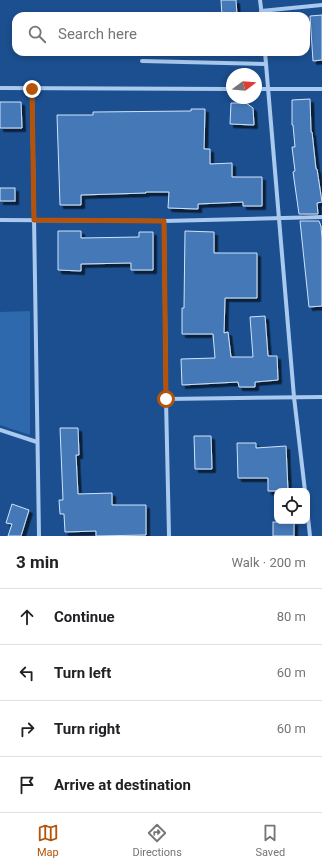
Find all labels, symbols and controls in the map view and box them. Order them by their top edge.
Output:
search box [12,12,310,56]
icon: search [26,23,48,45]
text: Search here [58,25,137,43]
north arrow [226,68,262,104]
route end [23,80,41,98]
route start [157,390,175,408]
map controls [274,488,310,524]
button: locate [274,488,310,524]
text: 3 min [16,552,59,572]
text: Walk · 200 m [231,555,306,570]
icon: ahead [16,606,38,628]
text: Continue [54,608,115,626]
text: 80 m [277,609,306,624]
icon: left [16,662,38,684]
text: Turn left [54,664,111,682]
text: 60 m [277,665,306,680]
icon: right [16,718,38,740]
text: Turn right [54,720,120,738]
text: 60 m [277,721,306,736]
icon: arrive [16,774,38,796]
text: Arrive at destination [54,776,191,794]
tab: Map [37,822,59,859]
tab: Directions [132,822,182,859]
tab: Saved [255,822,285,859]

